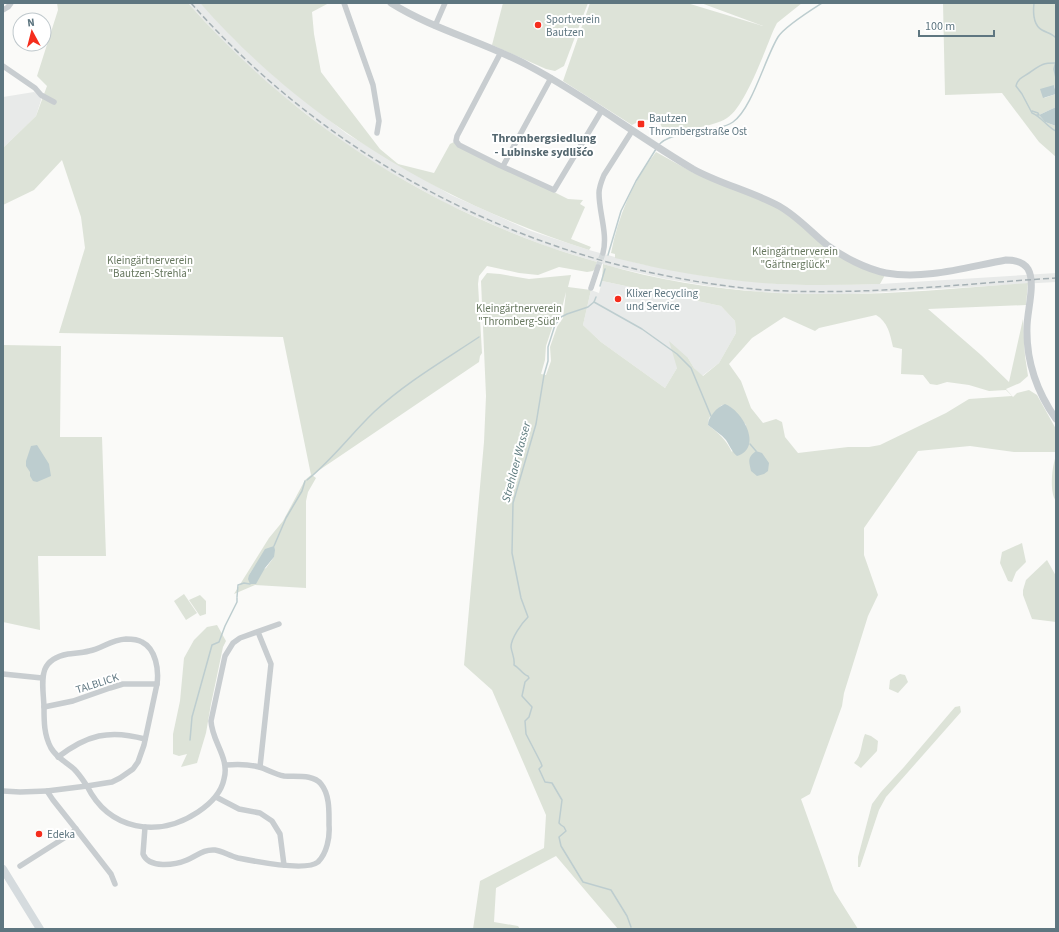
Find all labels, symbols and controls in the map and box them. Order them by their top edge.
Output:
north arrow [12,12,52,52]
place label: Sportverein Bautzen [546,12,600,40]
scale bar [919,12,994,38]
text: N [26,15,35,30]
text: 100 m [925,18,955,35]
marker: Sportverein Bautzen [533,20,543,30]
place label: Bautzen Thrombergstraße Ost [649,111,747,139]
marker: Bautzen Thrombergstraße Ost [636,119,646,129]
district label: Thrombergsiedlung - Lubinske sydlišćo [492,130,597,161]
park label: Kleingärtnerverein "Gärtnerglück" [752,244,838,272]
park label: Kleingärtnerverein "Bautzen-Strehla" [107,253,193,281]
place label: Klixer Recycling und Service [626,286,698,314]
marker: Klixer Recycling und Service [613,294,623,304]
park label: Kleingärtnerverein "Thromberg-Süd" [476,301,562,329]
water label: Strehlaer Wasser [498,419,536,504]
street label: TALBLICK [74,669,121,697]
place label: Edeka [47,827,75,842]
marker: Edeka [34,829,44,839]

